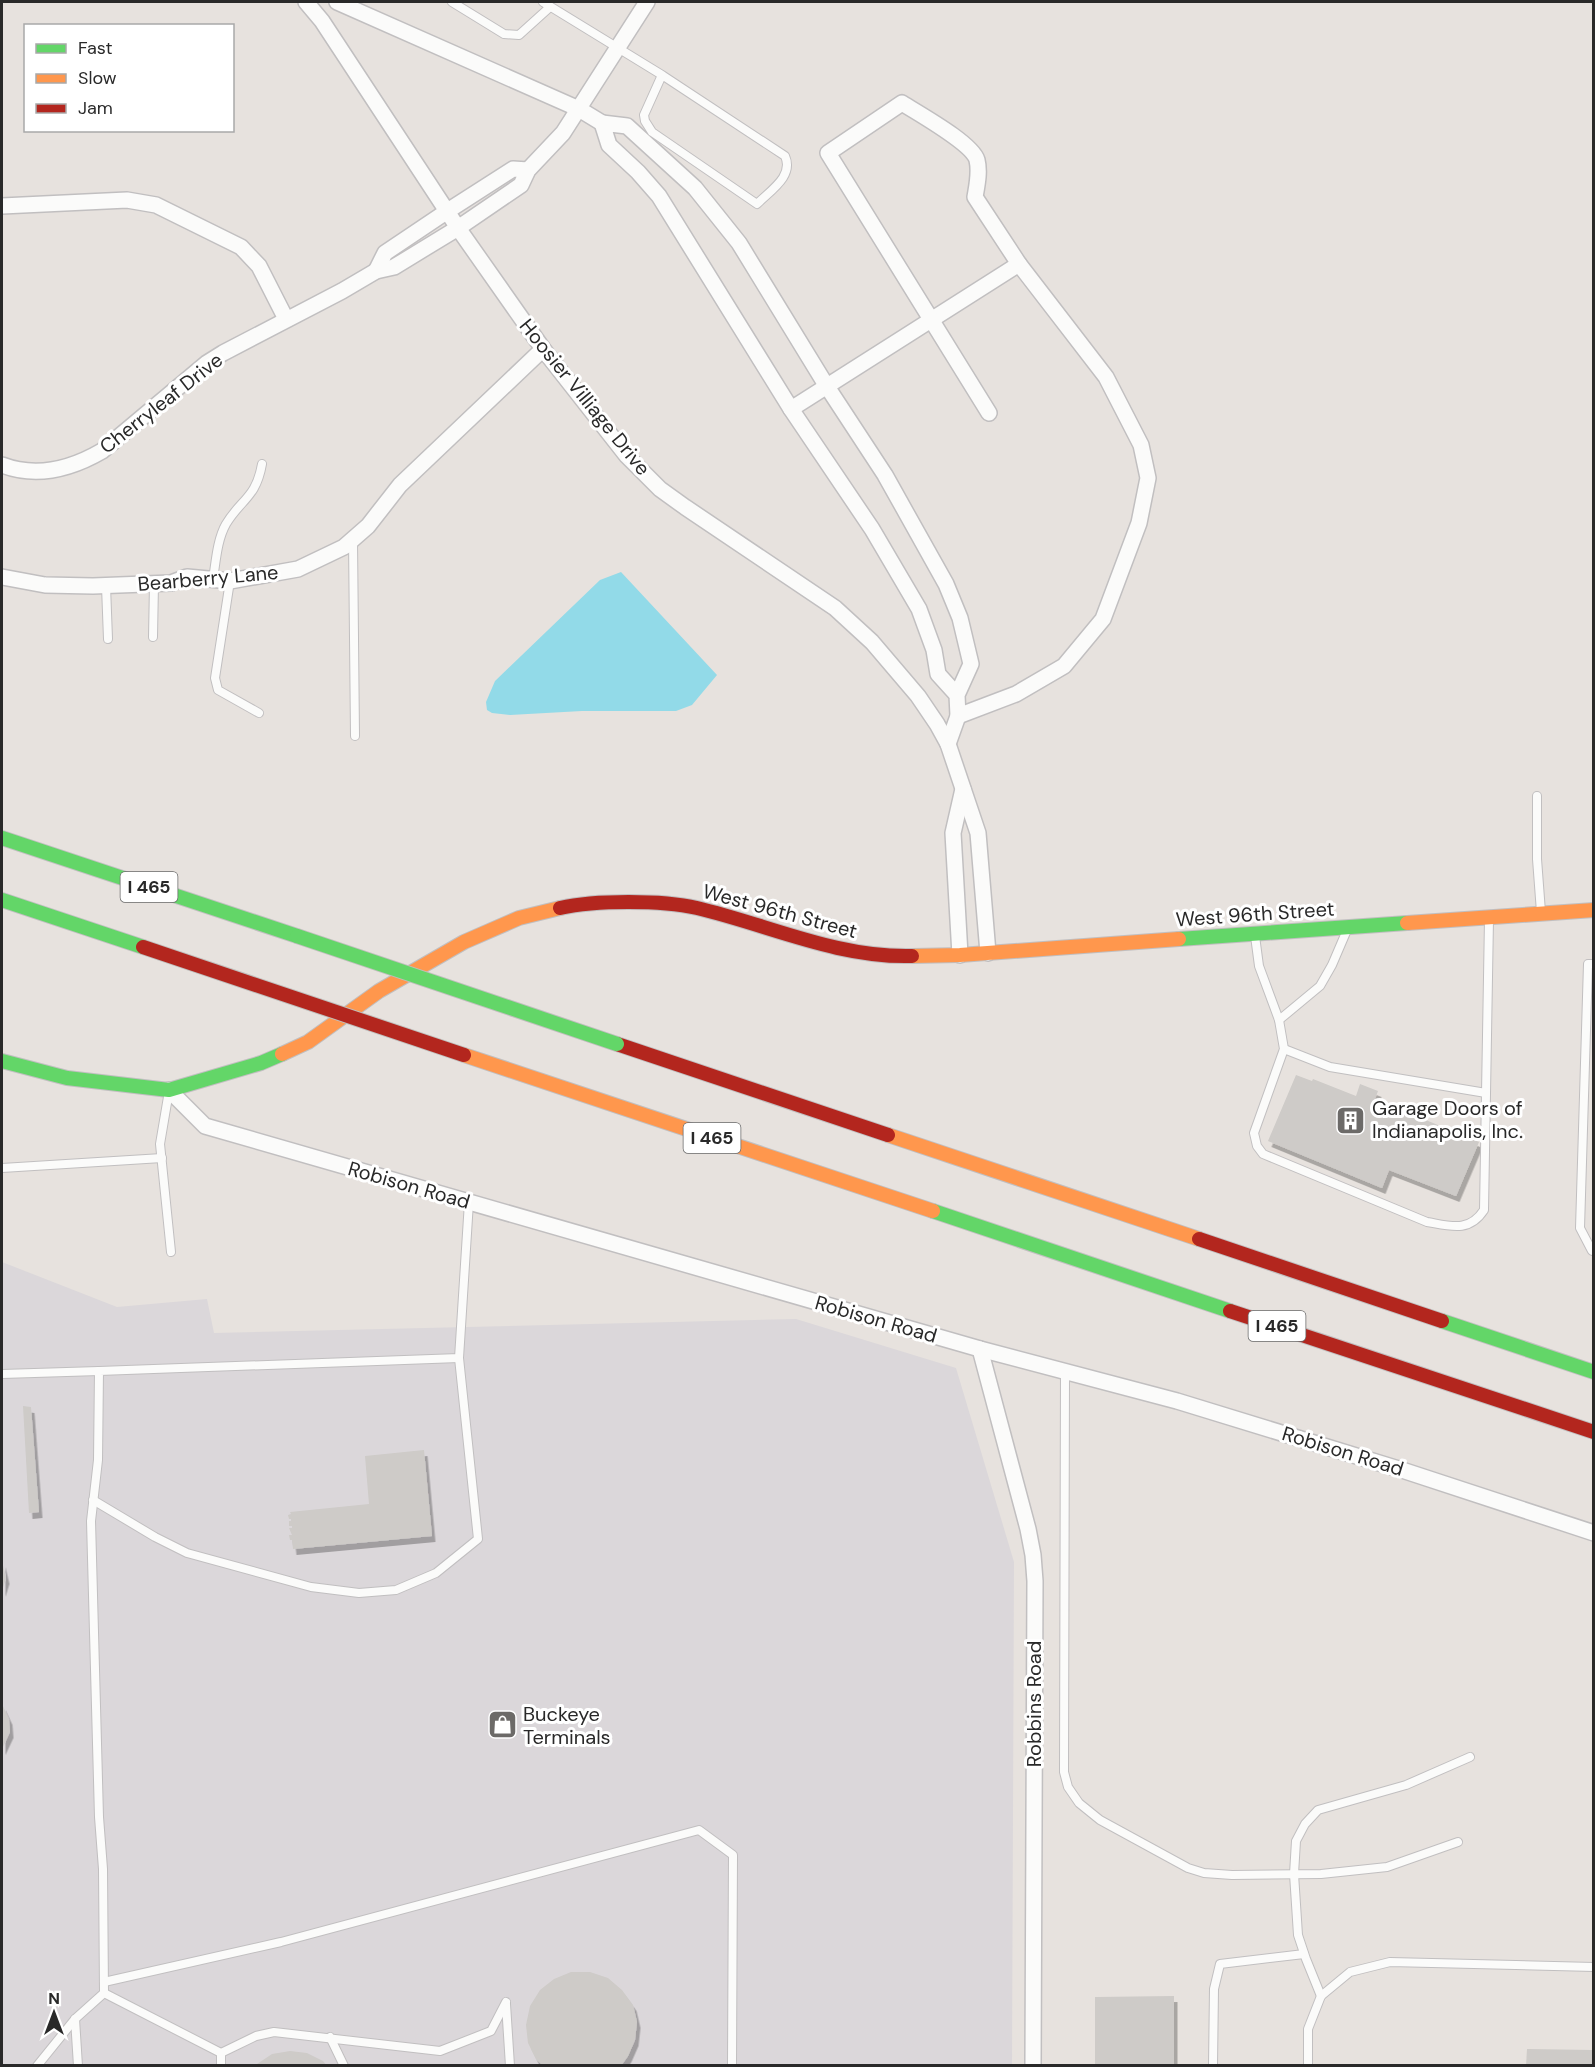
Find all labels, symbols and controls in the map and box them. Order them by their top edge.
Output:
legend [24,24,234,132]
text: Fast [78,36,113,60]
text: Slow [78,66,117,90]
text: Jam [78,96,113,120]
street label: Hoosier Villiage Drive [514,313,656,481]
street label: Cherryleaf Drive [94,347,228,459]
street label: Bearberry Lane [137,559,279,597]
road number: I 465 [120,872,178,902]
street label: West 96th Street [700,878,860,944]
street label: West 96th Street [1175,895,1335,933]
place label: Garage Doors of Indianapolis, Inc. [1372,1095,1523,1144]
building icon: Garage Doors of Indianapolis, Inc. [1335,1104,1367,1136]
road number: I 465 [684,1123,740,1153]
street label: Robison Road [345,1155,473,1215]
street label: Robison Road [812,1289,940,1349]
road number: I 465 [1248,1311,1306,1341]
street label: Robison Road [1279,1420,1407,1482]
street label: Robbins Road [1021,1641,1047,1767]
place label: Buckeye Terminals [523,1701,611,1750]
shop icon: Buckeye Terminals [486,1709,518,1741]
north arrow [24,1983,84,2043]
text: N [48,1988,60,2009]

